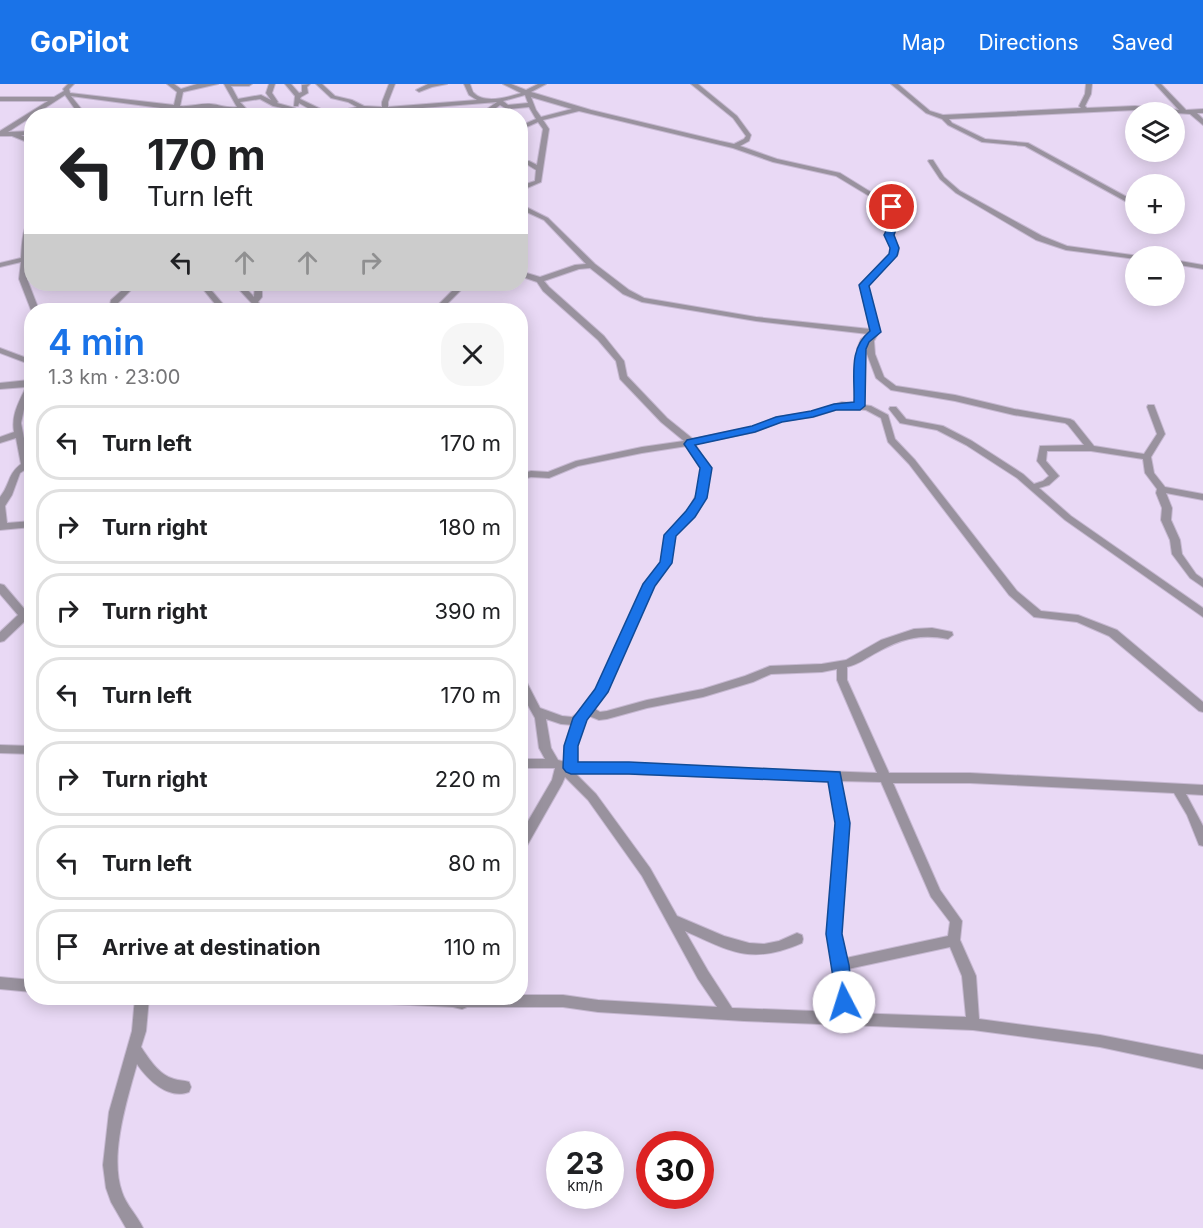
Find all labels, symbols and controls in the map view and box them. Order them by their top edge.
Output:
text: GoPilot [30,25,129,59]
text: Map [902,30,945,55]
text: Directions [978,30,1079,55]
text: Saved [1112,30,1173,55]
map controls [1125,102,1185,306]
button: layers [1125,102,1185,162]
text: 170 m [147,129,265,180]
icon: left [48,132,126,210]
button: + [1125,174,1185,234]
text: Turn left [147,180,253,213]
pin [866,181,917,232]
icon: arrive [875,190,908,223]
icon: left [165,246,198,279]
icon: ahead [228,246,261,279]
icon: ahead [291,246,324,279]
icon: right [354,246,387,279]
button: − [1125,246,1185,306]
text: 4 min [48,320,145,364]
button: close [441,323,504,386]
text: 1.3 km · 23:00 [48,365,180,389]
icon: left [51,426,84,459]
text: Turn left [102,430,192,456]
text: 170 m [441,430,501,456]
icon: right [51,510,84,543]
text: Turn right [102,514,208,540]
text: 180 m [439,514,501,540]
icon: right [51,594,84,627]
text: Turn right [102,598,208,624]
text: 390 m [434,598,501,624]
icon: left [51,678,84,711]
text: Turn left [102,682,192,708]
text: 170 m [441,682,501,708]
icon: right [51,762,84,795]
text: Turn right [102,766,208,792]
text: 220 m [435,766,501,792]
icon: left [51,846,84,879]
text: Turn left [102,850,192,876]
text: 80 m [448,850,501,876]
icon: arrive [51,930,84,963]
text: Arrive at destination [102,934,321,960]
text: 110 m [444,934,501,960]
position arrow [812,970,876,1034]
speed limit sign: 30 [636,1131,714,1209]
text: 23 [566,1145,604,1181]
text: km/h [567,1176,603,1195]

